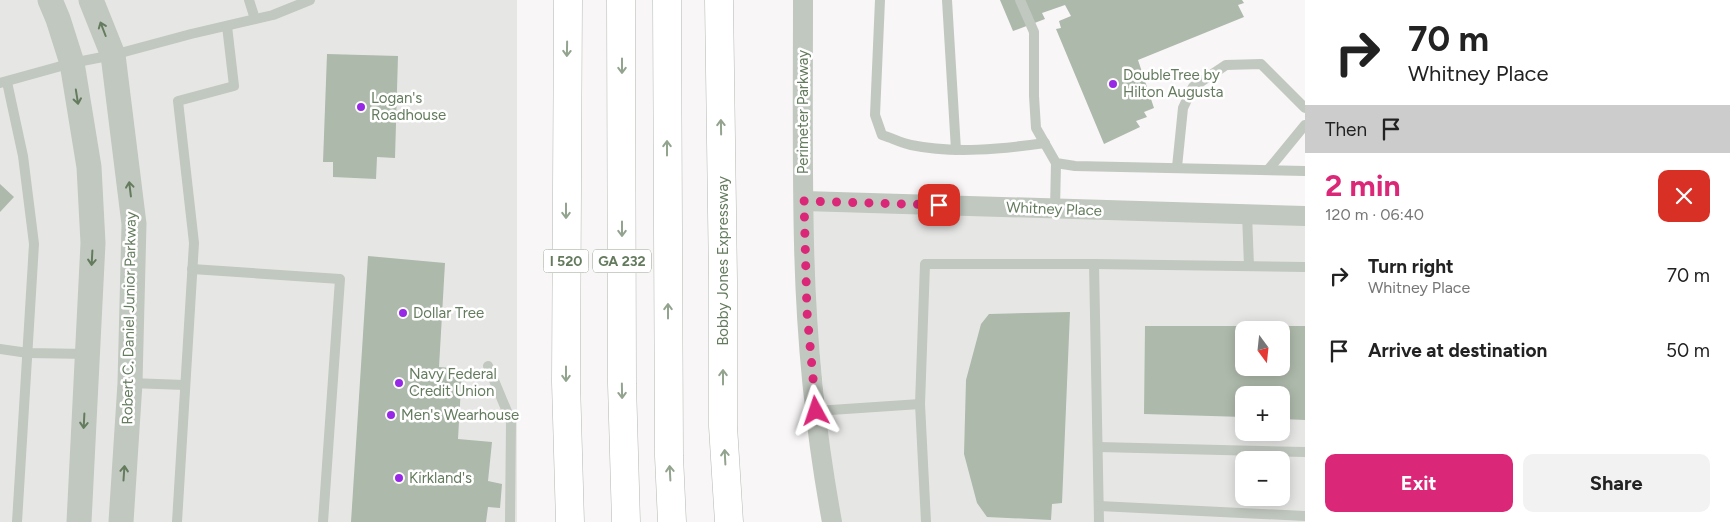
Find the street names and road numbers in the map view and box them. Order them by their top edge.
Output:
street label: Perimeter Parkway [794,50,812,174]
street label: Bobby Jones Expressway [714,176,732,346]
street label: Whitney Place [1006,198,1102,220]
street label: Robert C. Daniel Junior Parkway [118,211,140,425]
road number: I 520 [544,250,588,272]
road number: GA 232 [593,250,651,272]

